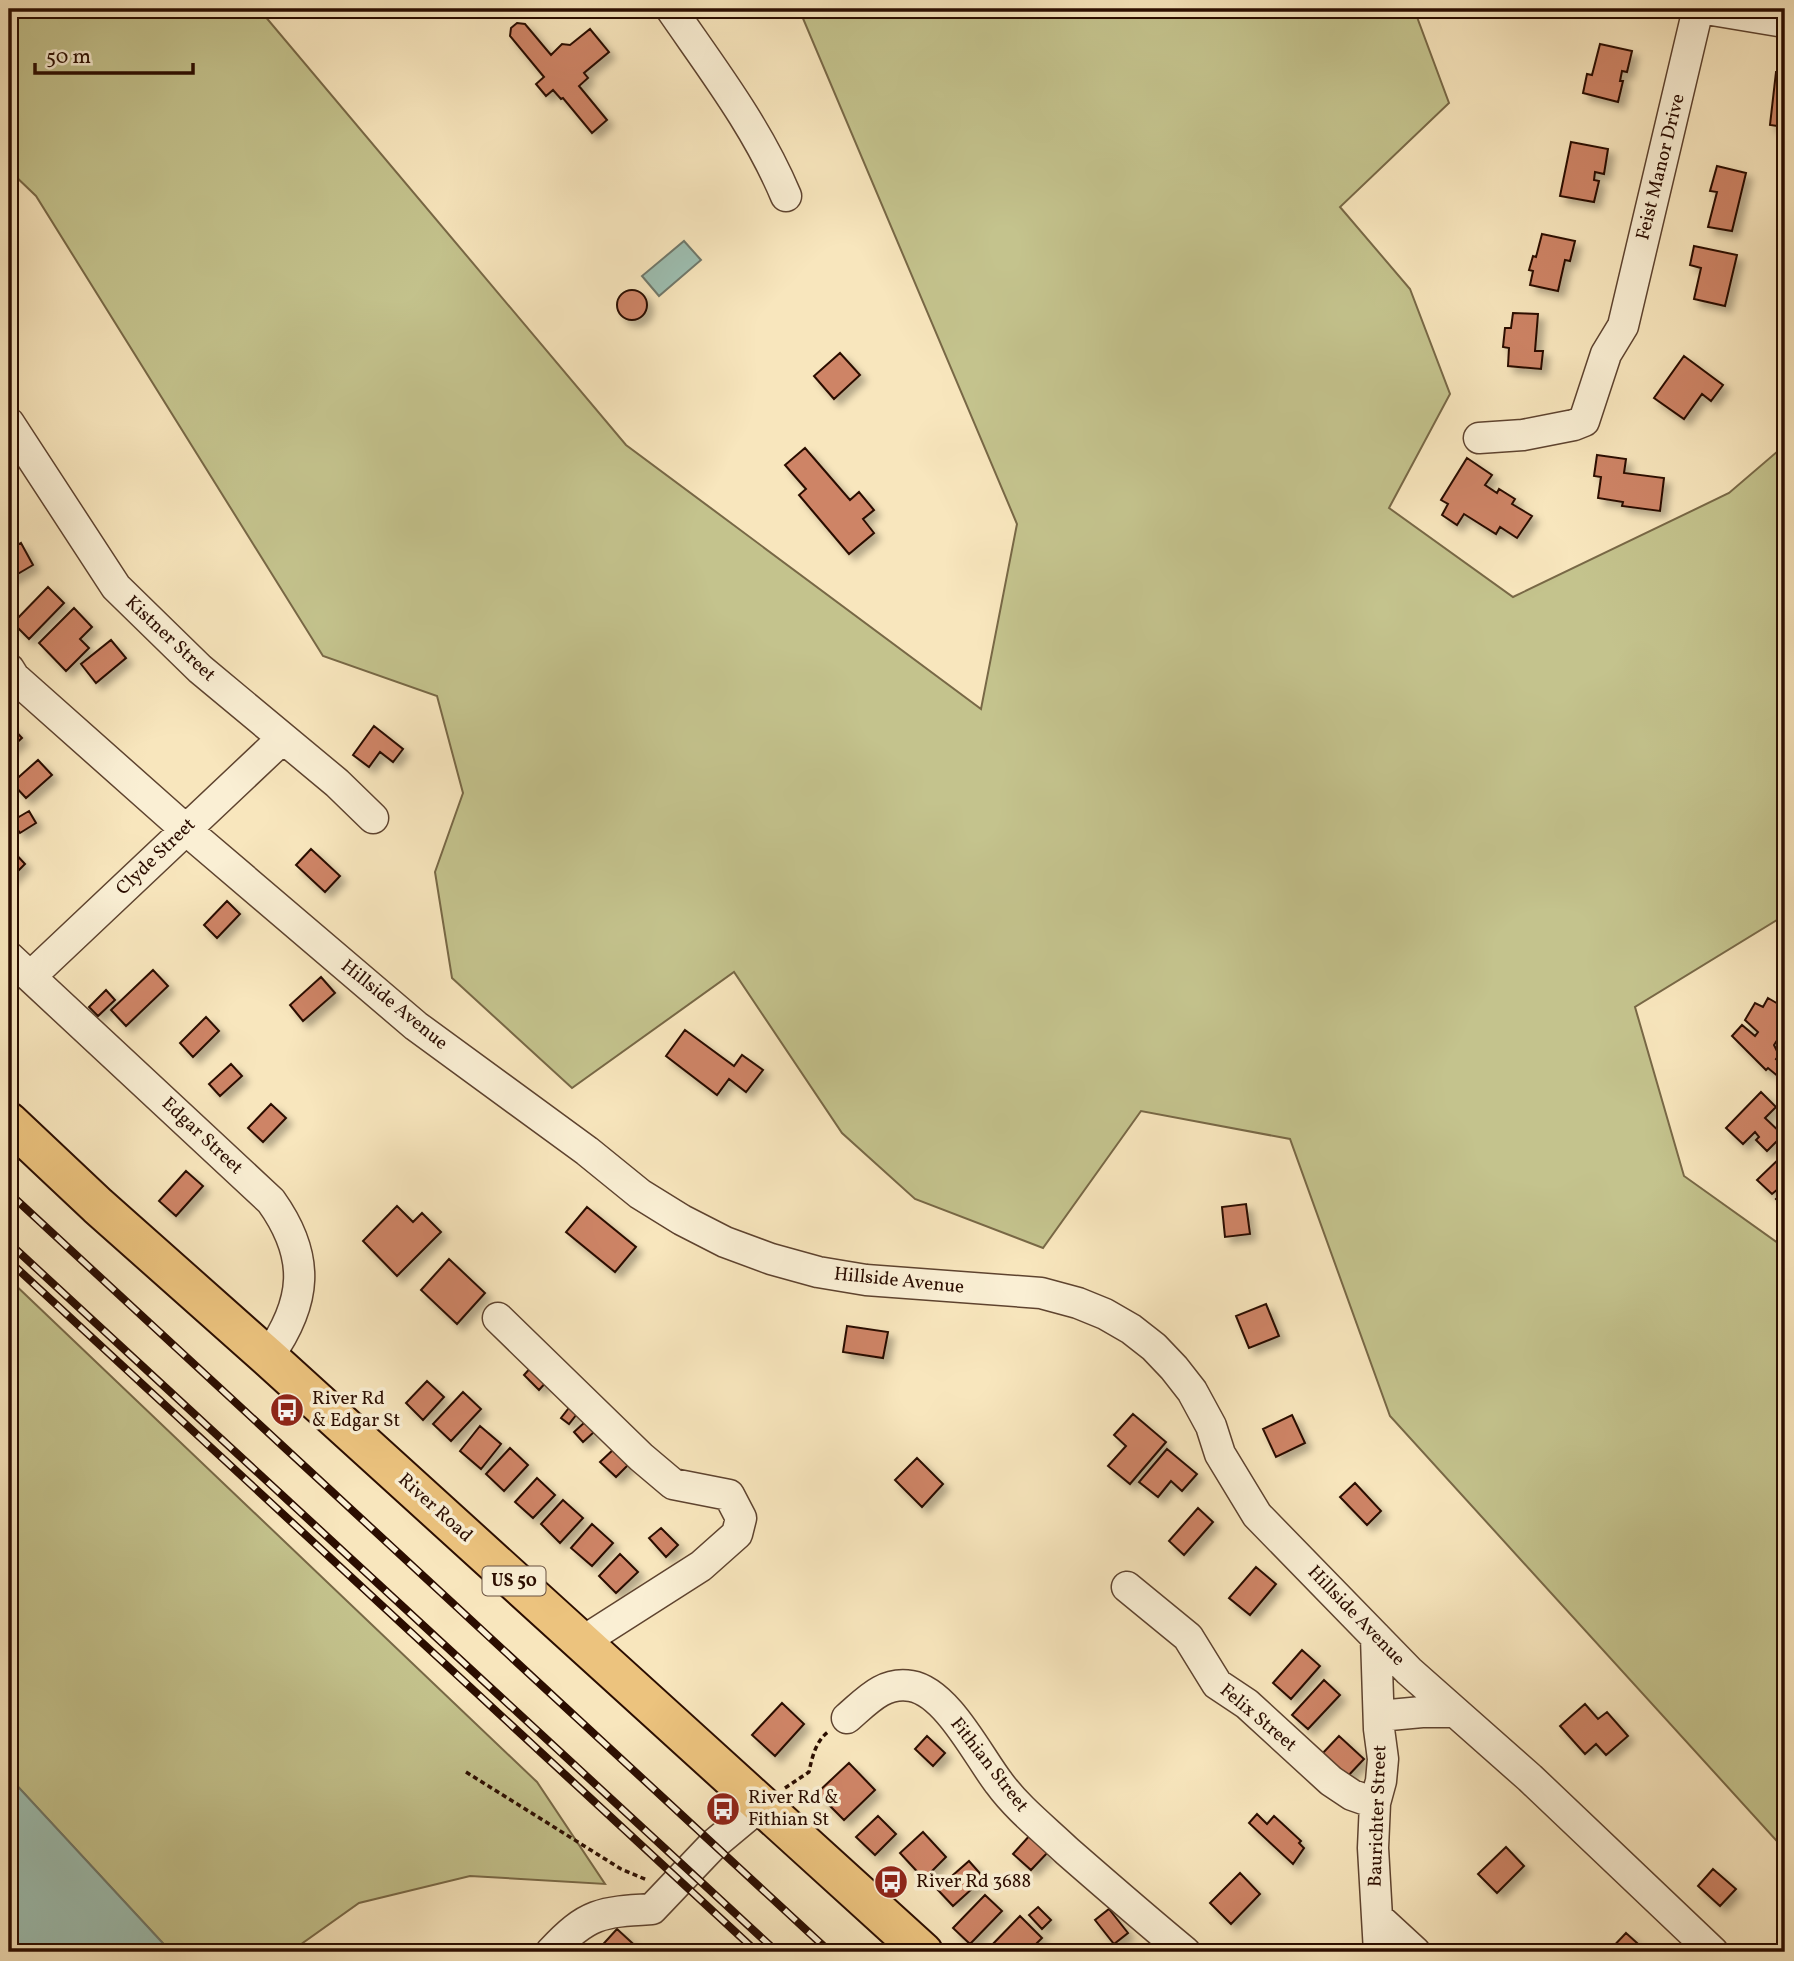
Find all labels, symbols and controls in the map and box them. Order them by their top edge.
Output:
scale bar [35,32,192,76]
text: 50 m [46,43,91,72]
street label: Feist Manor Drive [1630,91,1692,243]
street label: Kistner Street [119,590,221,688]
street label: Clyde Street [110,812,202,902]
street label: Hillside Avenue [335,954,453,1056]
street label: Edgar Street [156,1091,249,1181]
street label: Hillside Avenue [833,1261,965,1301]
place label: River Rd & Edgar St [312,1386,400,1434]
bus stop icon: River Rd & Edgar St [268,1391,306,1429]
street label: River Road [392,1467,478,1549]
street label: Hillside Avenue [1301,1560,1411,1672]
road number: US 50 [482,1566,546,1596]
street label: Felix Street [1214,1678,1302,1758]
street label: Fithian Street [944,1712,1035,1818]
street label: Baurichter Street [1363,1744,1393,1887]
place label: River Rd & Fithian St [748,1785,839,1833]
bus stop icon: River Rd & Fithian St [704,1790,742,1828]
bus stop icon: River Rd 3688 [872,1863,910,1901]
place label: River Rd 3688 [916,1869,1031,1895]

